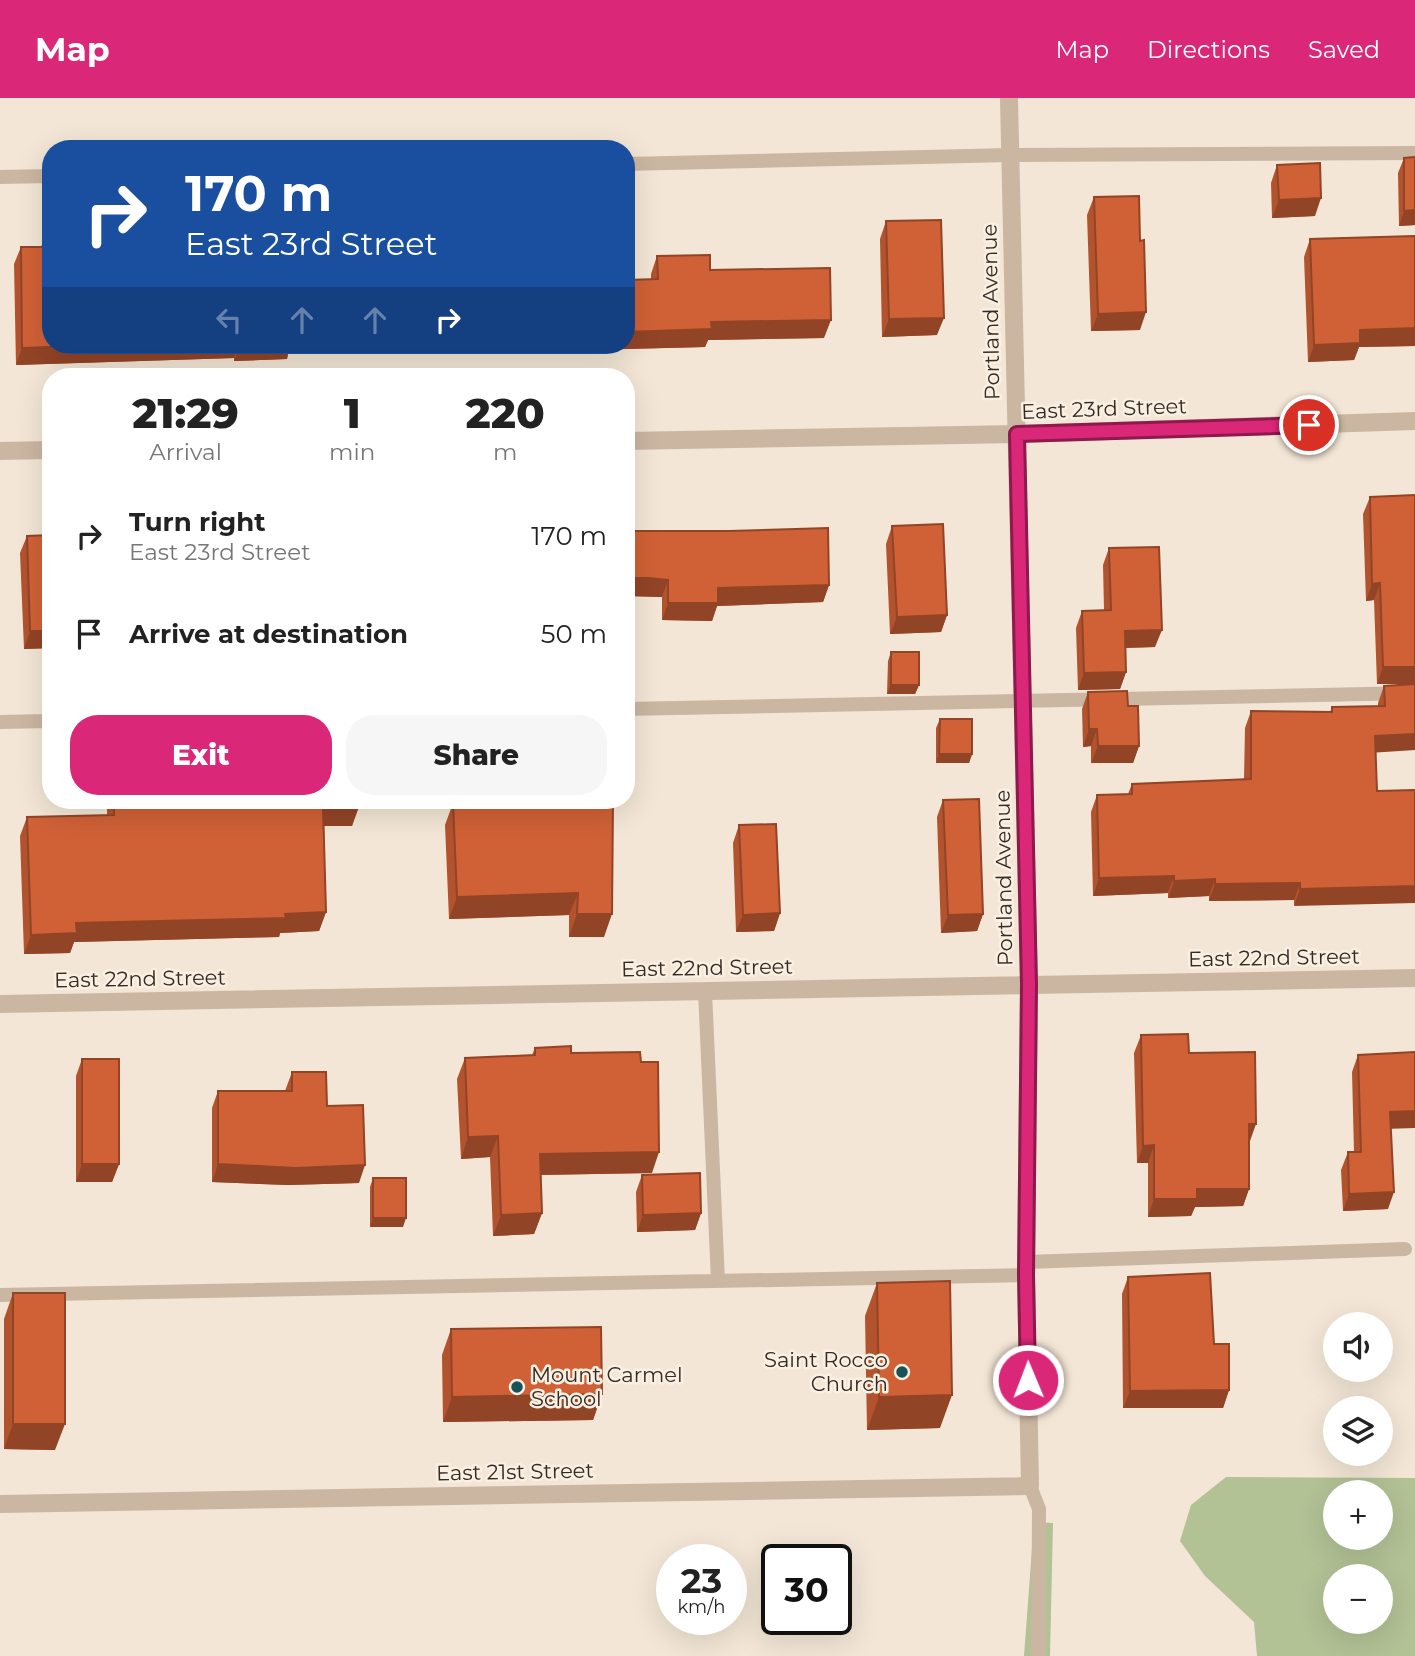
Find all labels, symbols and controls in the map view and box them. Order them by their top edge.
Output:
text: Map [35,29,110,69]
text: Map [1056,35,1109,64]
text: Directions [1147,35,1270,64]
text: Saved [1308,35,1380,64]
text: 170 m [185,164,332,223]
icon: right [70,168,161,259]
text: East 23rd Street [185,224,438,263]
street label: Portland Avenue [976,224,1005,400]
icon: left [210,301,248,339]
icon: ahead [283,301,321,339]
icon: ahead [356,301,394,339]
icon: right [429,301,467,339]
text: 21:29 [132,387,239,439]
text: 1 [344,387,361,439]
text: 220 [466,387,545,439]
street label: East 23rd Street [1021,393,1187,424]
pin [1279,395,1339,455]
icon: arrive [1290,406,1328,444]
text: Arrival [149,438,222,466]
text: min [329,438,375,466]
text: m [493,438,517,466]
text: Turn right [129,506,265,538]
icon: right [70,517,108,555]
text: 170 m [531,520,607,552]
text: East 23rd Street [129,538,311,566]
icon: arrive [70,615,108,653]
text: Arrive at destination [129,618,408,650]
text: 50 m [541,618,607,650]
button: Exit [70,715,332,795]
button: Share [346,715,607,795]
street label: Portland Avenue [989,790,1018,966]
street label: East 22nd Street [1188,944,1360,971]
street label: East 22nd Street [621,954,793,981]
street label: East 22nd Street [54,965,226,992]
map controls [1323,1312,1393,1634]
button: sound [1323,1312,1393,1382]
position arrow [991,1343,1065,1417]
place label: Saint Rocco Church [764,1347,888,1396]
place label: Mount Carmel School [531,1362,683,1411]
marker: Saint Rocco Church [894,1364,910,1380]
marker: Mount Carmel School [509,1379,525,1395]
button: layers [1323,1396,1393,1466]
street label: East 21st Street [436,1458,594,1485]
button: + [1323,1480,1393,1550]
speed limit sign: 30 [761,1544,852,1635]
text: 23 [681,1559,722,1602]
button: − [1323,1564,1393,1634]
text: km/h [677,1596,726,1618]

